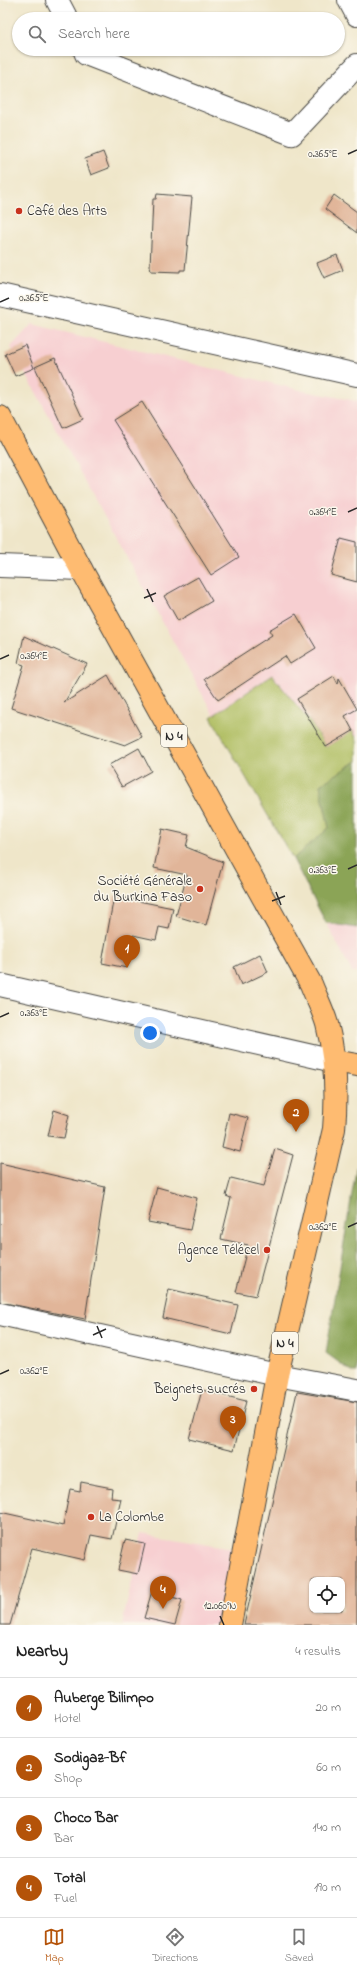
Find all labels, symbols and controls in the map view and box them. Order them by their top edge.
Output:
search box [12,12,345,56]
icon: search [26,23,48,45]
text: Search here [58,23,130,45]
text: 0.365°E [308,147,338,162]
place label: Café des Arts [27,201,107,222]
marker: Café des Arts [14,206,24,216]
text: 0.365°E [19,291,49,306]
text: 0.364°E [309,505,337,520]
text: 0.364°E [20,649,48,664]
road number: N 4 [161,725,187,747]
text: 0.363°E [309,863,337,878]
place label: Société Générale du Burkina Faso [93,871,193,908]
marker: Société Générale du Burkina Faso [195,884,205,894]
pin: 1 [114,935,140,968]
text: 0.363°E [20,1006,48,1021]
your location [140,1023,160,1043]
pin: 2 [283,1099,309,1132]
text: 0.362°E [309,1220,337,1235]
place label: Agence Télécel [178,1240,259,1262]
marker: Agence Télécel [262,1245,272,1255]
road number: N 4 [272,1332,298,1354]
text: 0.362°E [20,1364,48,1379]
place label: Beignets sucrés [153,1379,246,1401]
marker: Beignets sucrés [249,1384,259,1394]
pin: 3 [220,1406,246,1439]
place label: La Colombe [99,1507,165,1528]
marker: La Colombe [86,1512,96,1522]
pin: 4 [150,1576,176,1609]
map controls [309,1577,345,1613]
button: locate [309,1577,345,1613]
text: 12.060°N [204,1599,237,1614]
text: Nearby [16,1639,68,1664]
text: 4 results [295,1642,341,1661]
text: Auberge Bilimpo [54,1687,154,1709]
text: 1 [27,1698,31,1717]
text: 20 m [316,1698,341,1717]
text: Hotel [54,1709,81,1728]
text: Sodigaz-Bf [54,1747,126,1769]
text: 2 [26,1758,32,1777]
text: 60 m [316,1758,341,1777]
text: Shop [54,1769,82,1788]
text: Choco Bar [54,1807,118,1829]
text: 3 [26,1818,32,1837]
text: 140 m [313,1818,341,1837]
text: Bar [54,1829,74,1848]
text: Total [54,1867,85,1889]
text: 4 [26,1878,32,1897]
text: 190 m [314,1878,341,1897]
text: Fuel [54,1889,77,1908]
tab: Map [43,1926,65,1966]
tab: Directions [152,1926,198,1966]
tab: Saved [285,1926,314,1966]

